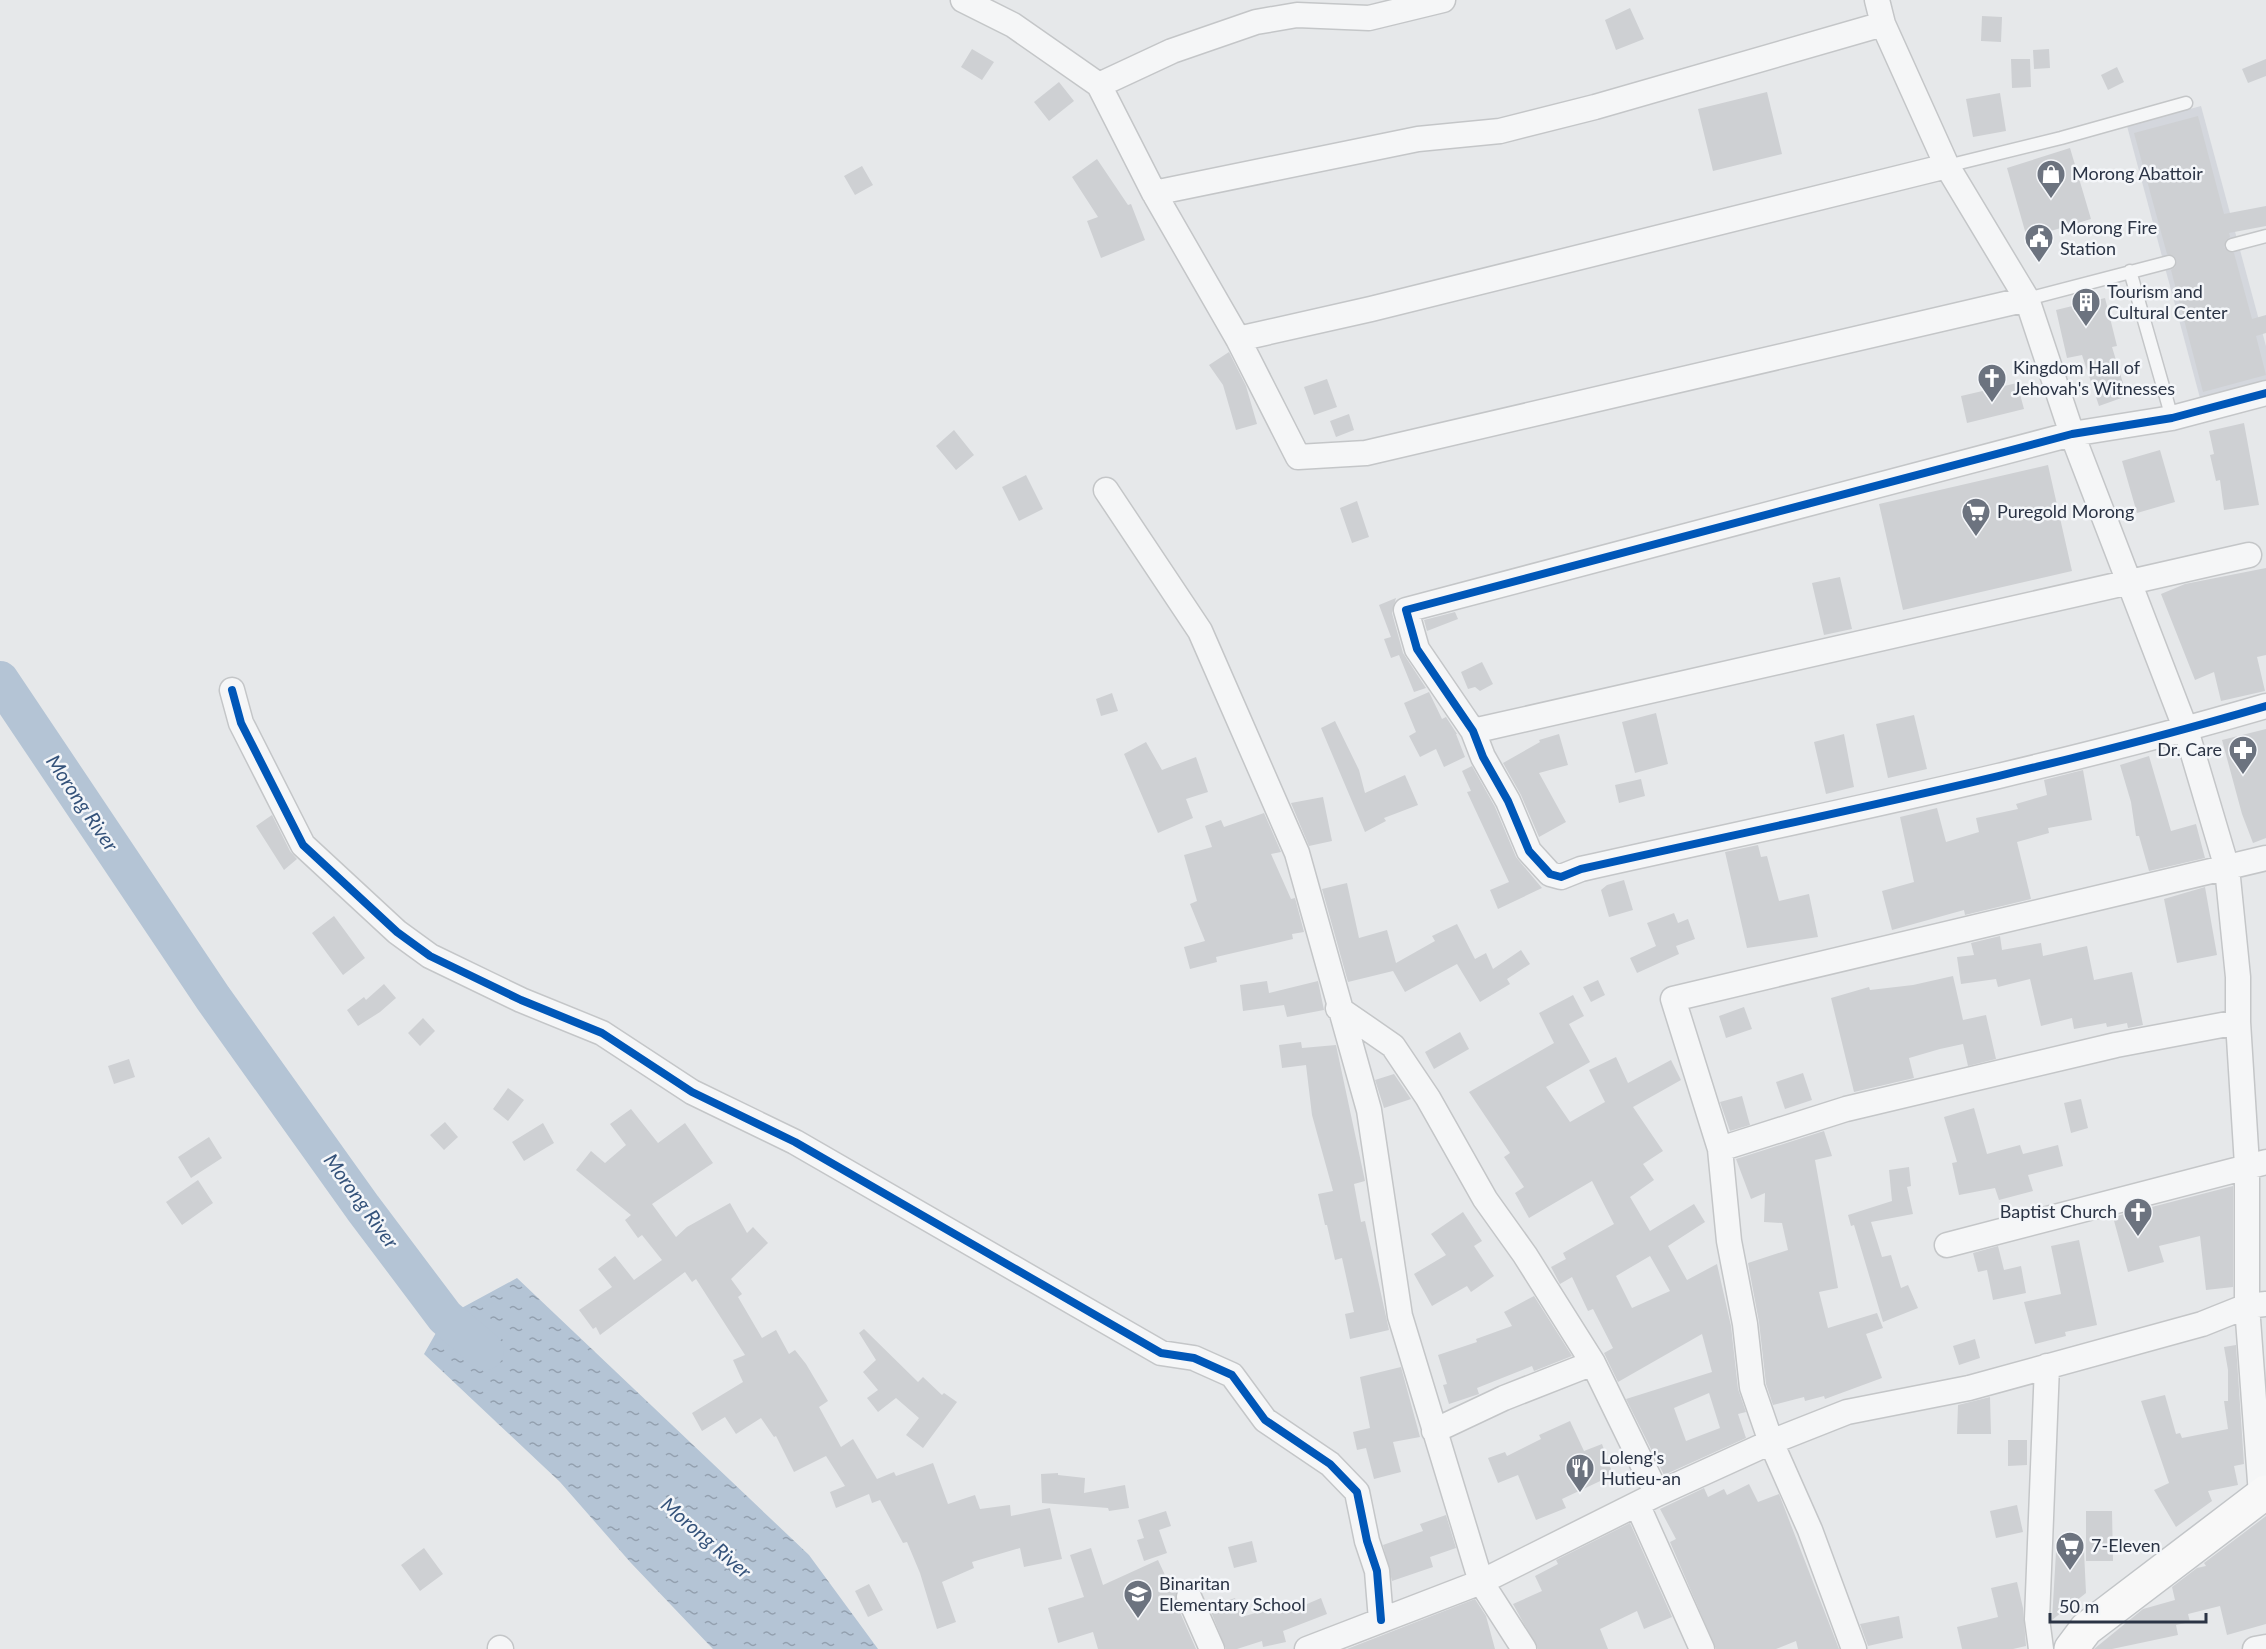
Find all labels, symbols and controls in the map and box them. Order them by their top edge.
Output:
shop icon: Morong Abattoir [2035,158,2067,200]
place label: Morong Abattoir [2072,162,2203,184]
place label: Morong Fire Station [2060,216,2157,259]
public building icon: Morong Fire Station [2023,222,2055,264]
place label: Tourism and Cultural Center [2107,280,2228,323]
building icon: Tourism and Cultural Center [2070,286,2102,328]
place label: Kingdom Hall of Jehovah's Witnesses [2013,356,2175,399]
church icon: Kingdom Hall of Jehovah's Witnesses [1976,362,2008,404]
supermarket icon: Puregold Morong [1960,496,1992,538]
place label: Puregold Morong [1997,500,2134,522]
pharmacy icon: Dr. Care [2227,734,2259,776]
place label: Dr. Care [2157,738,2222,760]
water label: Morong River [42,750,124,856]
water label: Morong River [319,1148,405,1253]
church icon: Baptist Church [2122,1196,2154,1238]
place label: Baptist Church [2000,1200,2117,1222]
place label: Loleng's Hutieu-an [1601,1446,1681,1489]
restaurant icon: Loleng's Hutieu-an [1564,1452,1596,1494]
water label: Morong River [657,1492,757,1583]
supermarket icon: 7-Eleven [2054,1530,2086,1572]
place label: 7-Eleven [2091,1534,2161,1556]
place label: Binaritan Elementary School [1159,1572,1306,1615]
school or university icon: Binaritan Elementary School [1122,1578,1154,1620]
scale bar [2050,1586,2206,1624]
text: 50 m [2059,1595,2099,1617]

